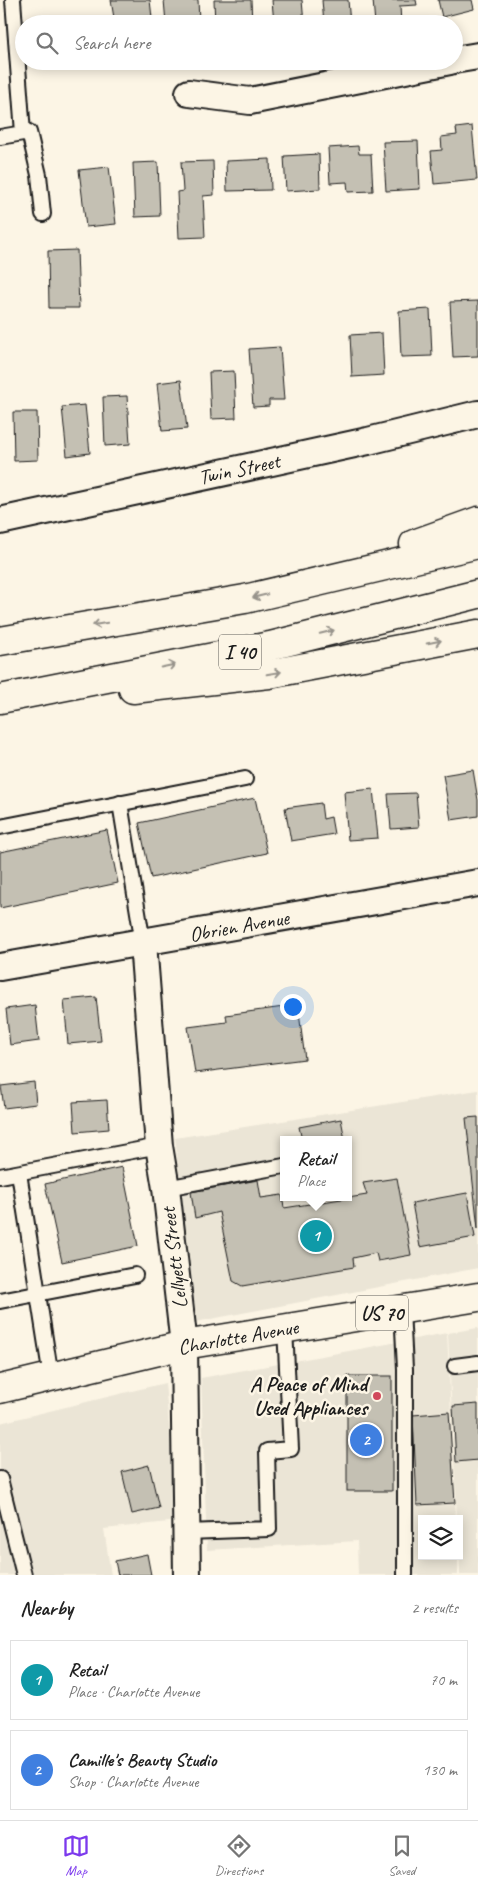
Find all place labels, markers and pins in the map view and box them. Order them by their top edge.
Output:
pin: 1 [300,1217,332,1255]
place label: A Peace of Mind Used Appliances [250,1371,371,1421]
marker: A Peace of Mind Used Appliances [371,1390,383,1402]
pin: 2 [350,1421,382,1459]

